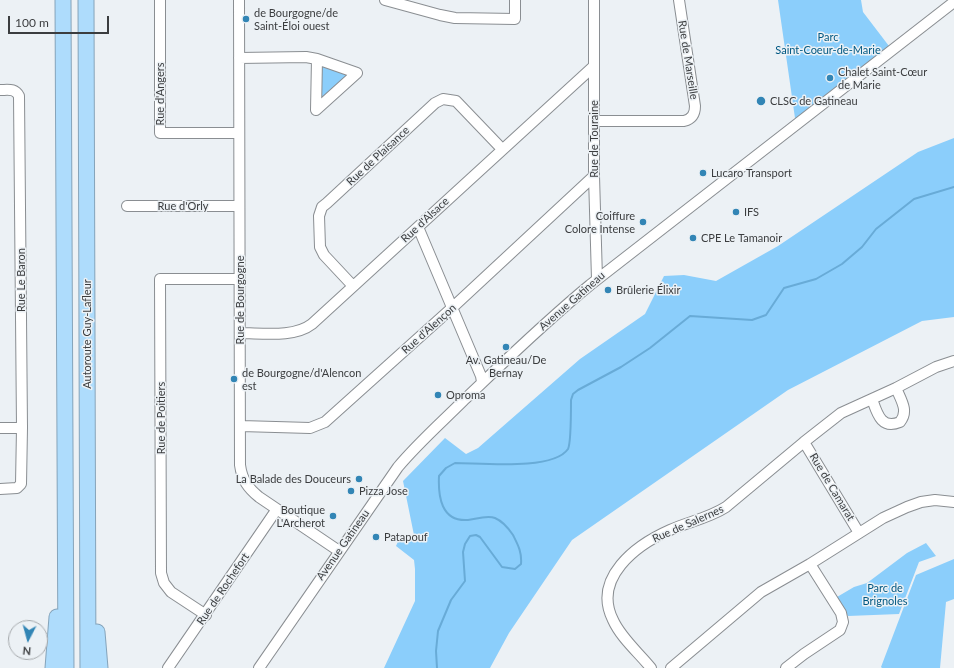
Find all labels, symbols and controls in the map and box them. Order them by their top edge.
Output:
place label: de Bourgogne/de Saint-Éloi ouest [254,6,338,32]
scale bar [10,8,111,34]
marker: de Bourgogne/de Saint-Éloi ouest [241,14,251,24]
text: 100 m [15,15,49,30]
street label: Rue de Marseille [675,20,701,100]
park label: Parc Saint-Coeur-de-Marie [775,30,881,56]
street label: Rue d'Angers [153,63,167,125]
place label: Chalet Saint-Cœur de Marie [838,65,927,91]
marker: Chalet Saint-Cœur de Marie [825,73,835,83]
place label: CLSC de Gatineau [770,94,858,108]
marker: CLSC de Gatineau [755,95,767,107]
street label: Rue de Touraine [587,100,601,178]
street label: Rue de Plaisance [344,124,412,188]
place label: Lucaro Transport [711,166,792,180]
marker: Lucaro Transport [698,168,708,178]
street label: Rue d'Alsace [398,195,452,245]
street label: Rue d'Orly [158,199,208,213]
place label: IFS [744,205,759,219]
marker: IFS [731,207,741,217]
place label: Coiffure Colore Intense [565,209,635,235]
marker: Coiffure Colore Intense [638,217,648,227]
place label: CPE Le Tamanoir [701,231,782,245]
marker: CPE Le Tamanoir [688,233,698,243]
street label: Rue Le Baron [14,248,28,312]
street label: Rue de Bourgogne [233,256,247,344]
street label: Avenue Gatineau [536,269,608,333]
street label: Autoroute Guy-Lafleur [80,279,94,389]
place label: Brûlerie Élixir [616,283,680,297]
marker: Brûlerie Élixir [603,285,613,295]
street label: Rue d'Alençon [399,301,459,357]
marker: Av. Gatineau/De Bernay [501,342,511,352]
place label: Av. Gatineau/De Bernay [466,353,546,379]
place label: de Bourgogne/d'Alencon est [242,366,361,392]
marker: de Bourgogne/d'Alencon est [229,374,239,384]
street label: Rue de Poitiers [154,382,168,454]
place label: Oproma [446,388,485,402]
marker: Oproma [433,390,443,400]
street label: Rue de Camarat [807,451,857,523]
place label: La Balade des Douceurs [236,472,351,486]
marker: La Balade des Douceurs [354,474,364,484]
place label: Pizza Jose [359,484,408,498]
marker: Pizza Jose [346,486,356,496]
street label: Rue de Salernes [650,502,726,546]
place label: Boutique L'Archerot [277,503,325,529]
street label: Avenue Gatineau [314,507,372,583]
marker: Boutique L'Archerot [328,511,338,521]
place label: Patapouf [384,530,428,544]
marker: Patapouf [371,532,381,542]
street label: Rue de Rochefort [194,550,252,628]
park label: Parc de Brignoles [863,581,907,607]
north arrow [8,620,48,660]
text: N [22,645,32,658]

